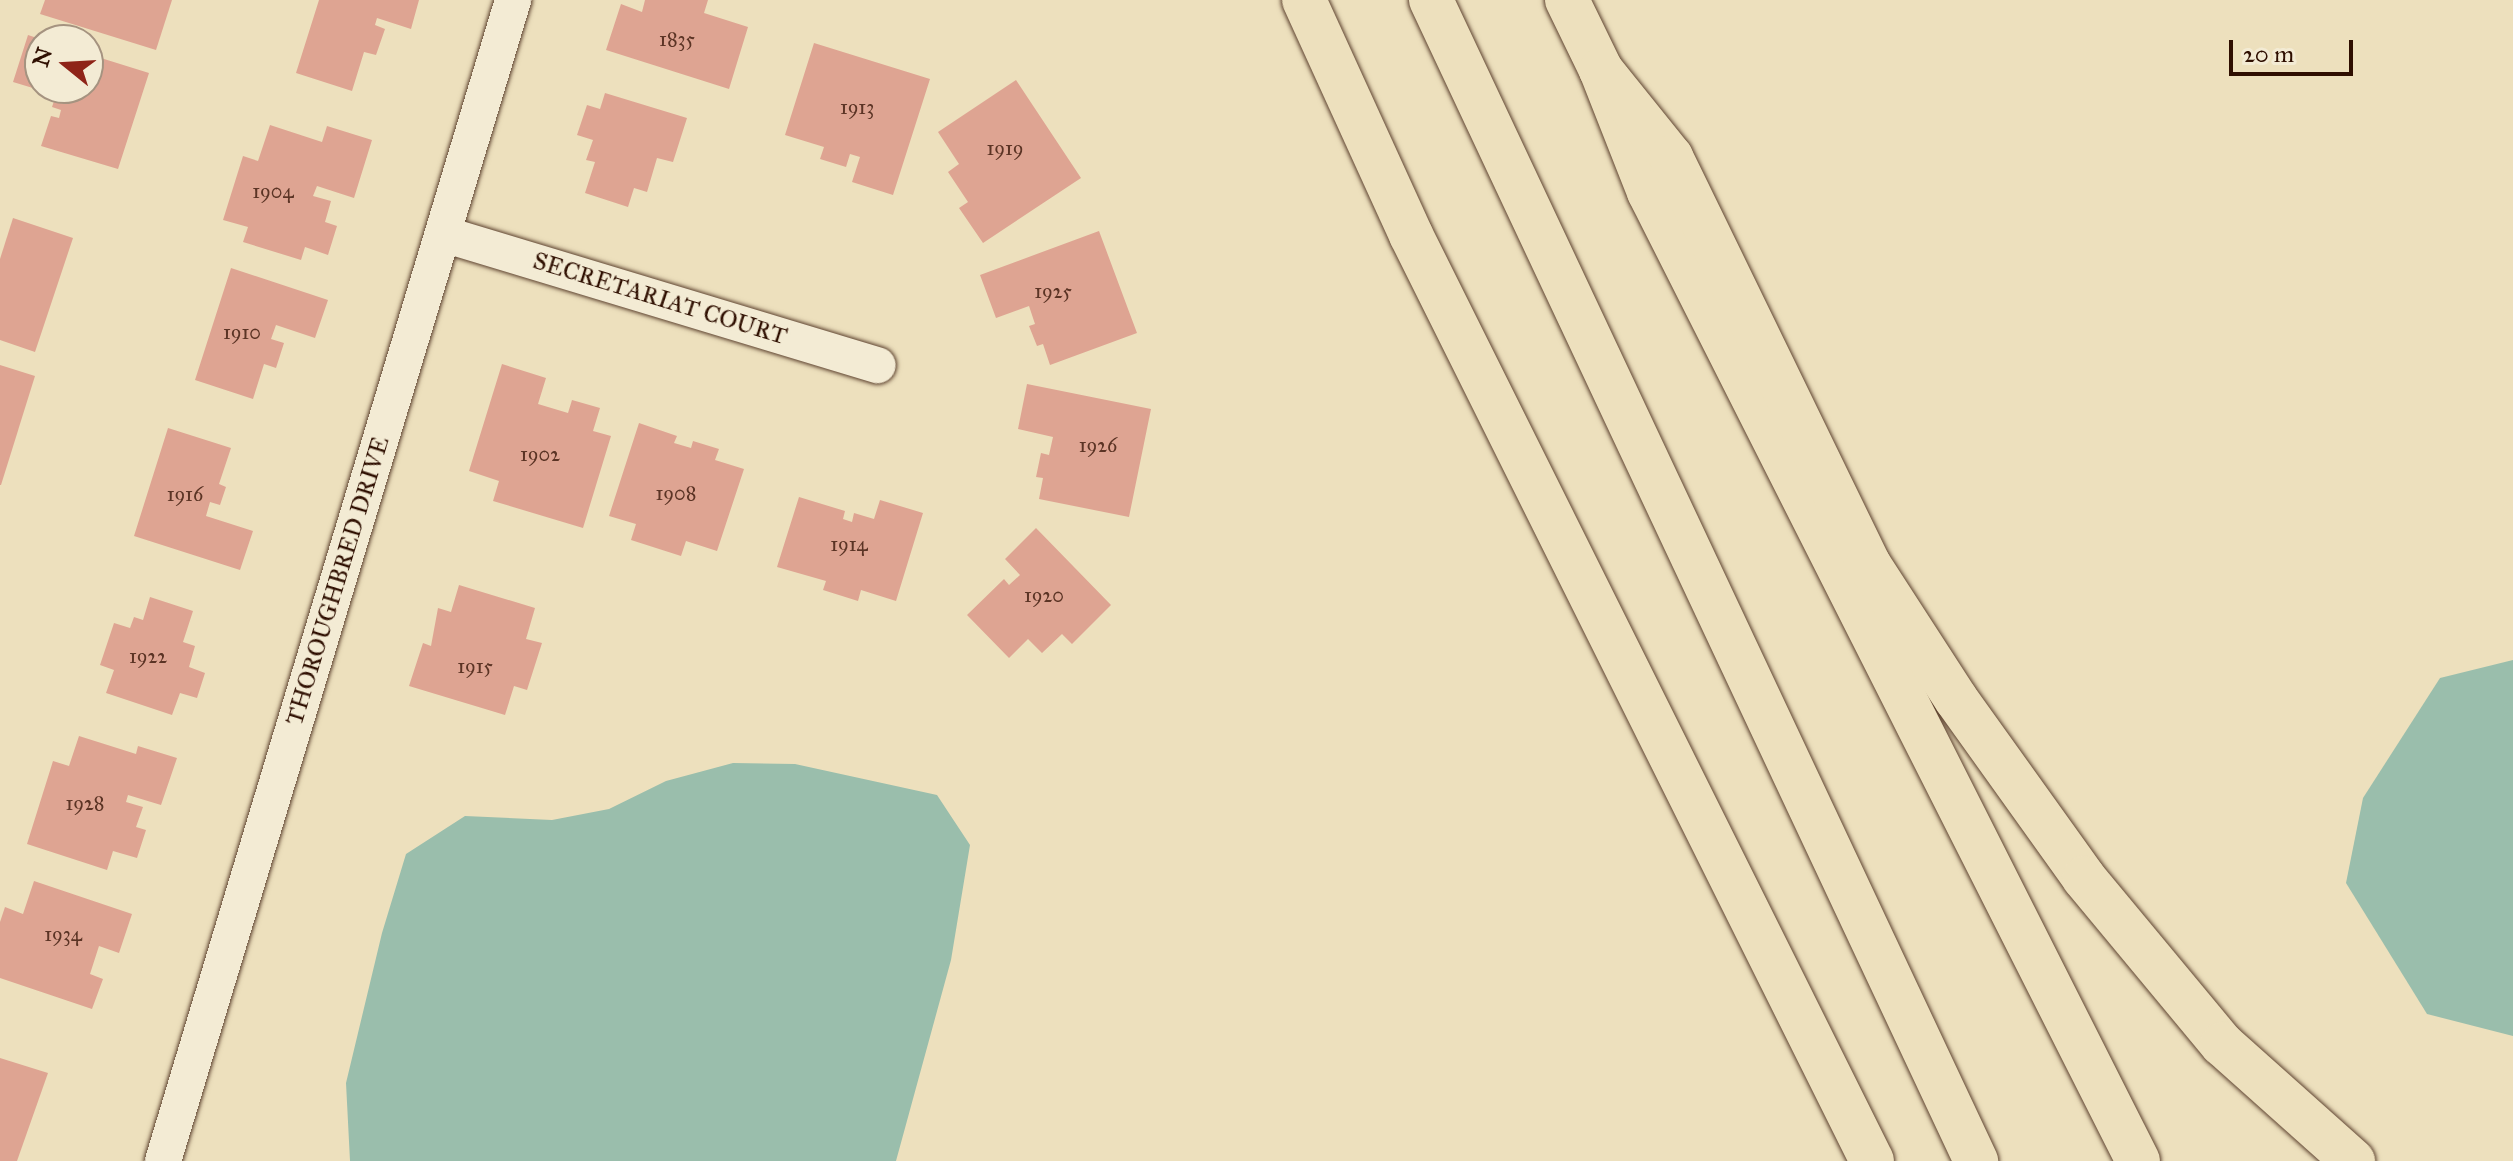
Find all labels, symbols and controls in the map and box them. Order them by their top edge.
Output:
north arrow [24,24,104,104]
scale bar [2233,24,2357,74]
house number: 1835 [659,27,695,51]
text: 20 m [2243,39,2294,69]
text: N [27,44,58,70]
house number: 1913 [840,95,874,119]
house number: 1919 [987,136,1023,160]
house number: 1904 [252,179,294,203]
street label: SECRETARIAT COURT [529,247,791,351]
house number: 1925 [1034,279,1072,303]
house number: 1910 [223,320,261,344]
street label: THOROUGHBRED DRIVE [280,433,396,729]
house number: 1926 [1079,433,1117,457]
house number: 1902 [520,442,560,466]
house number: 1908 [656,481,696,505]
house number: 1916 [167,482,203,506]
house number: 1914 [830,532,868,556]
house number: 1920 [1024,583,1064,607]
house number: 1922 [129,644,167,668]
house number: 1915 [457,654,493,678]
house number: 1928 [66,791,104,815]
house number: 1934 [44,922,82,946]

